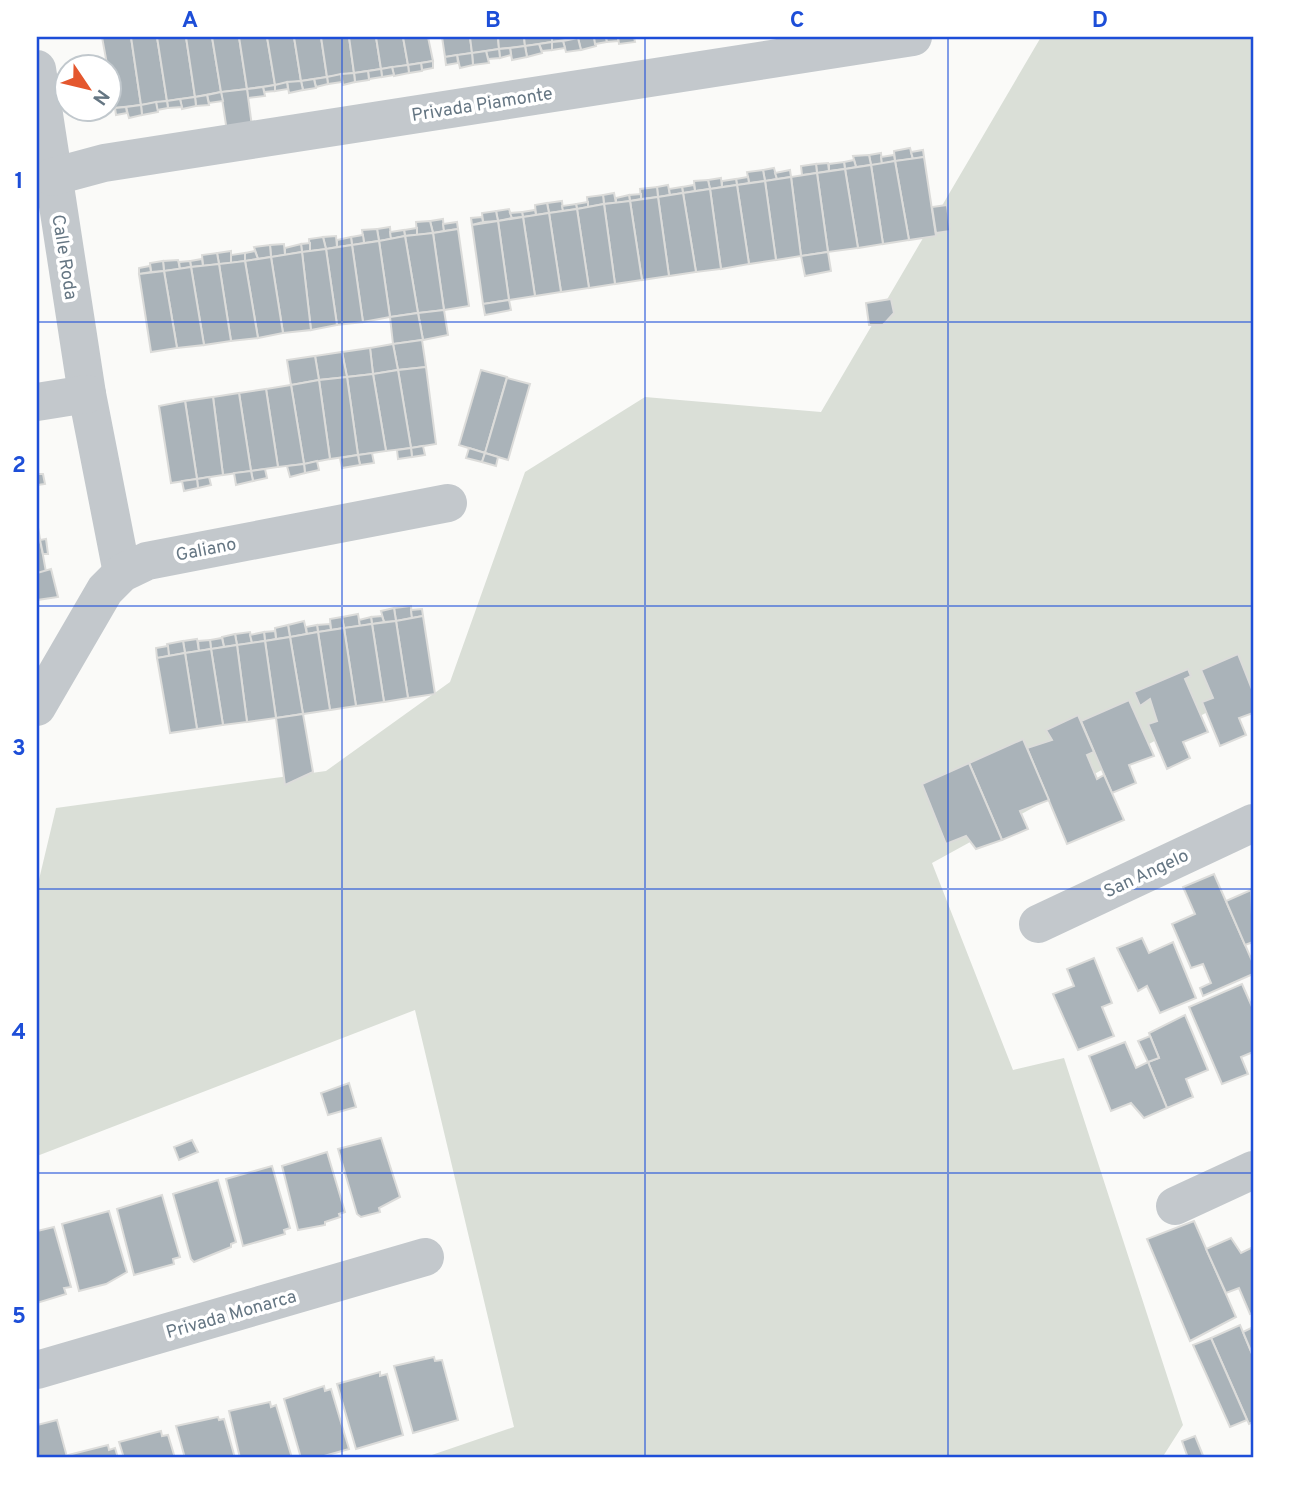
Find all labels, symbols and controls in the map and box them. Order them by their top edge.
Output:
text: A [182,7,198,36]
text: B [485,7,501,36]
text: C [790,7,804,36]
text: D [1092,7,1108,36]
north arrow [52,52,122,122]
street label: Privada Piamonte [410,83,554,128]
text: N [87,84,114,109]
text: 1 [14,168,24,197]
street label: Calle Roda [45,213,82,301]
text: 2 [12,452,26,481]
street label: Galiano [174,533,239,568]
text: 3 [12,735,26,764]
street label: San Angelo [1100,845,1193,904]
text: 4 [12,1019,26,1048]
street label: Privada Monarca [164,1286,299,1345]
text: 5 [12,1303,26,1332]

